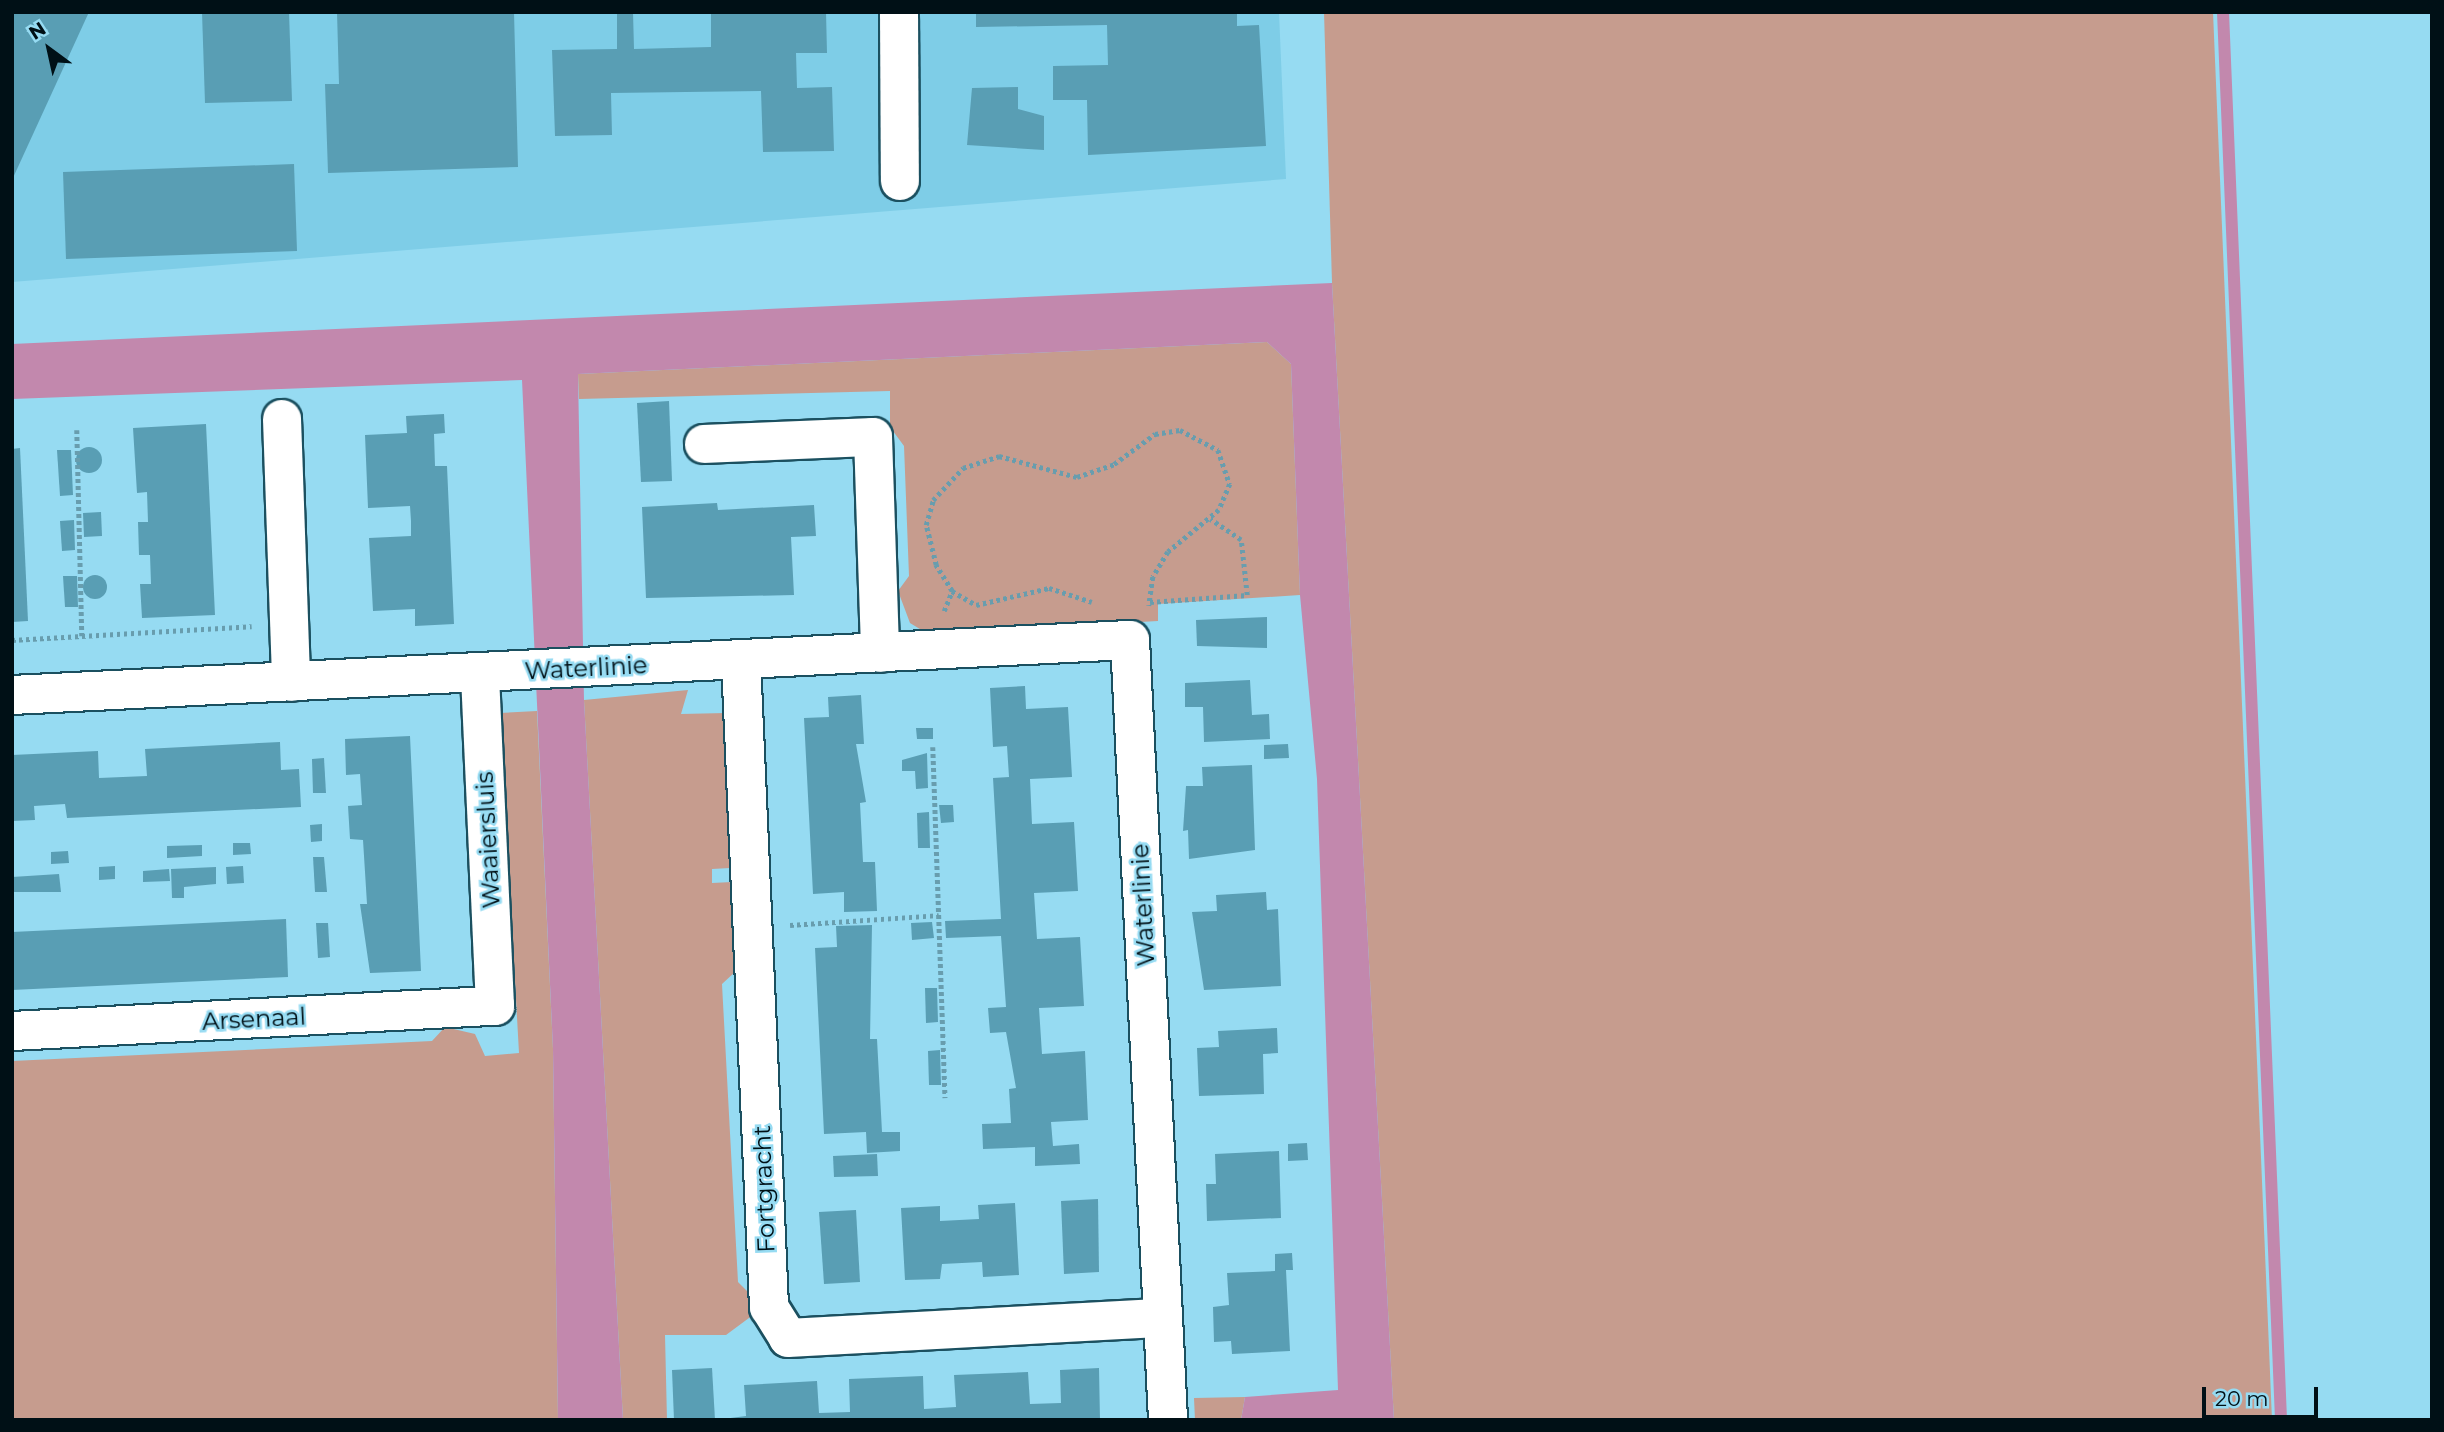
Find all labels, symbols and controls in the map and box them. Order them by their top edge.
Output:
north arrow [14,14,84,84]
text: N [25,17,50,45]
street label: Waterlinie [524,650,648,686]
street label: Waaiersluis [470,771,506,909]
street label: Waterlinie [1125,843,1161,967]
street label: Arsenaal [201,1002,307,1036]
street label: Fortgracht [747,1125,781,1253]
scale bar [2206,1372,2322,1416]
text: 20 m [2215,1386,2269,1411]

